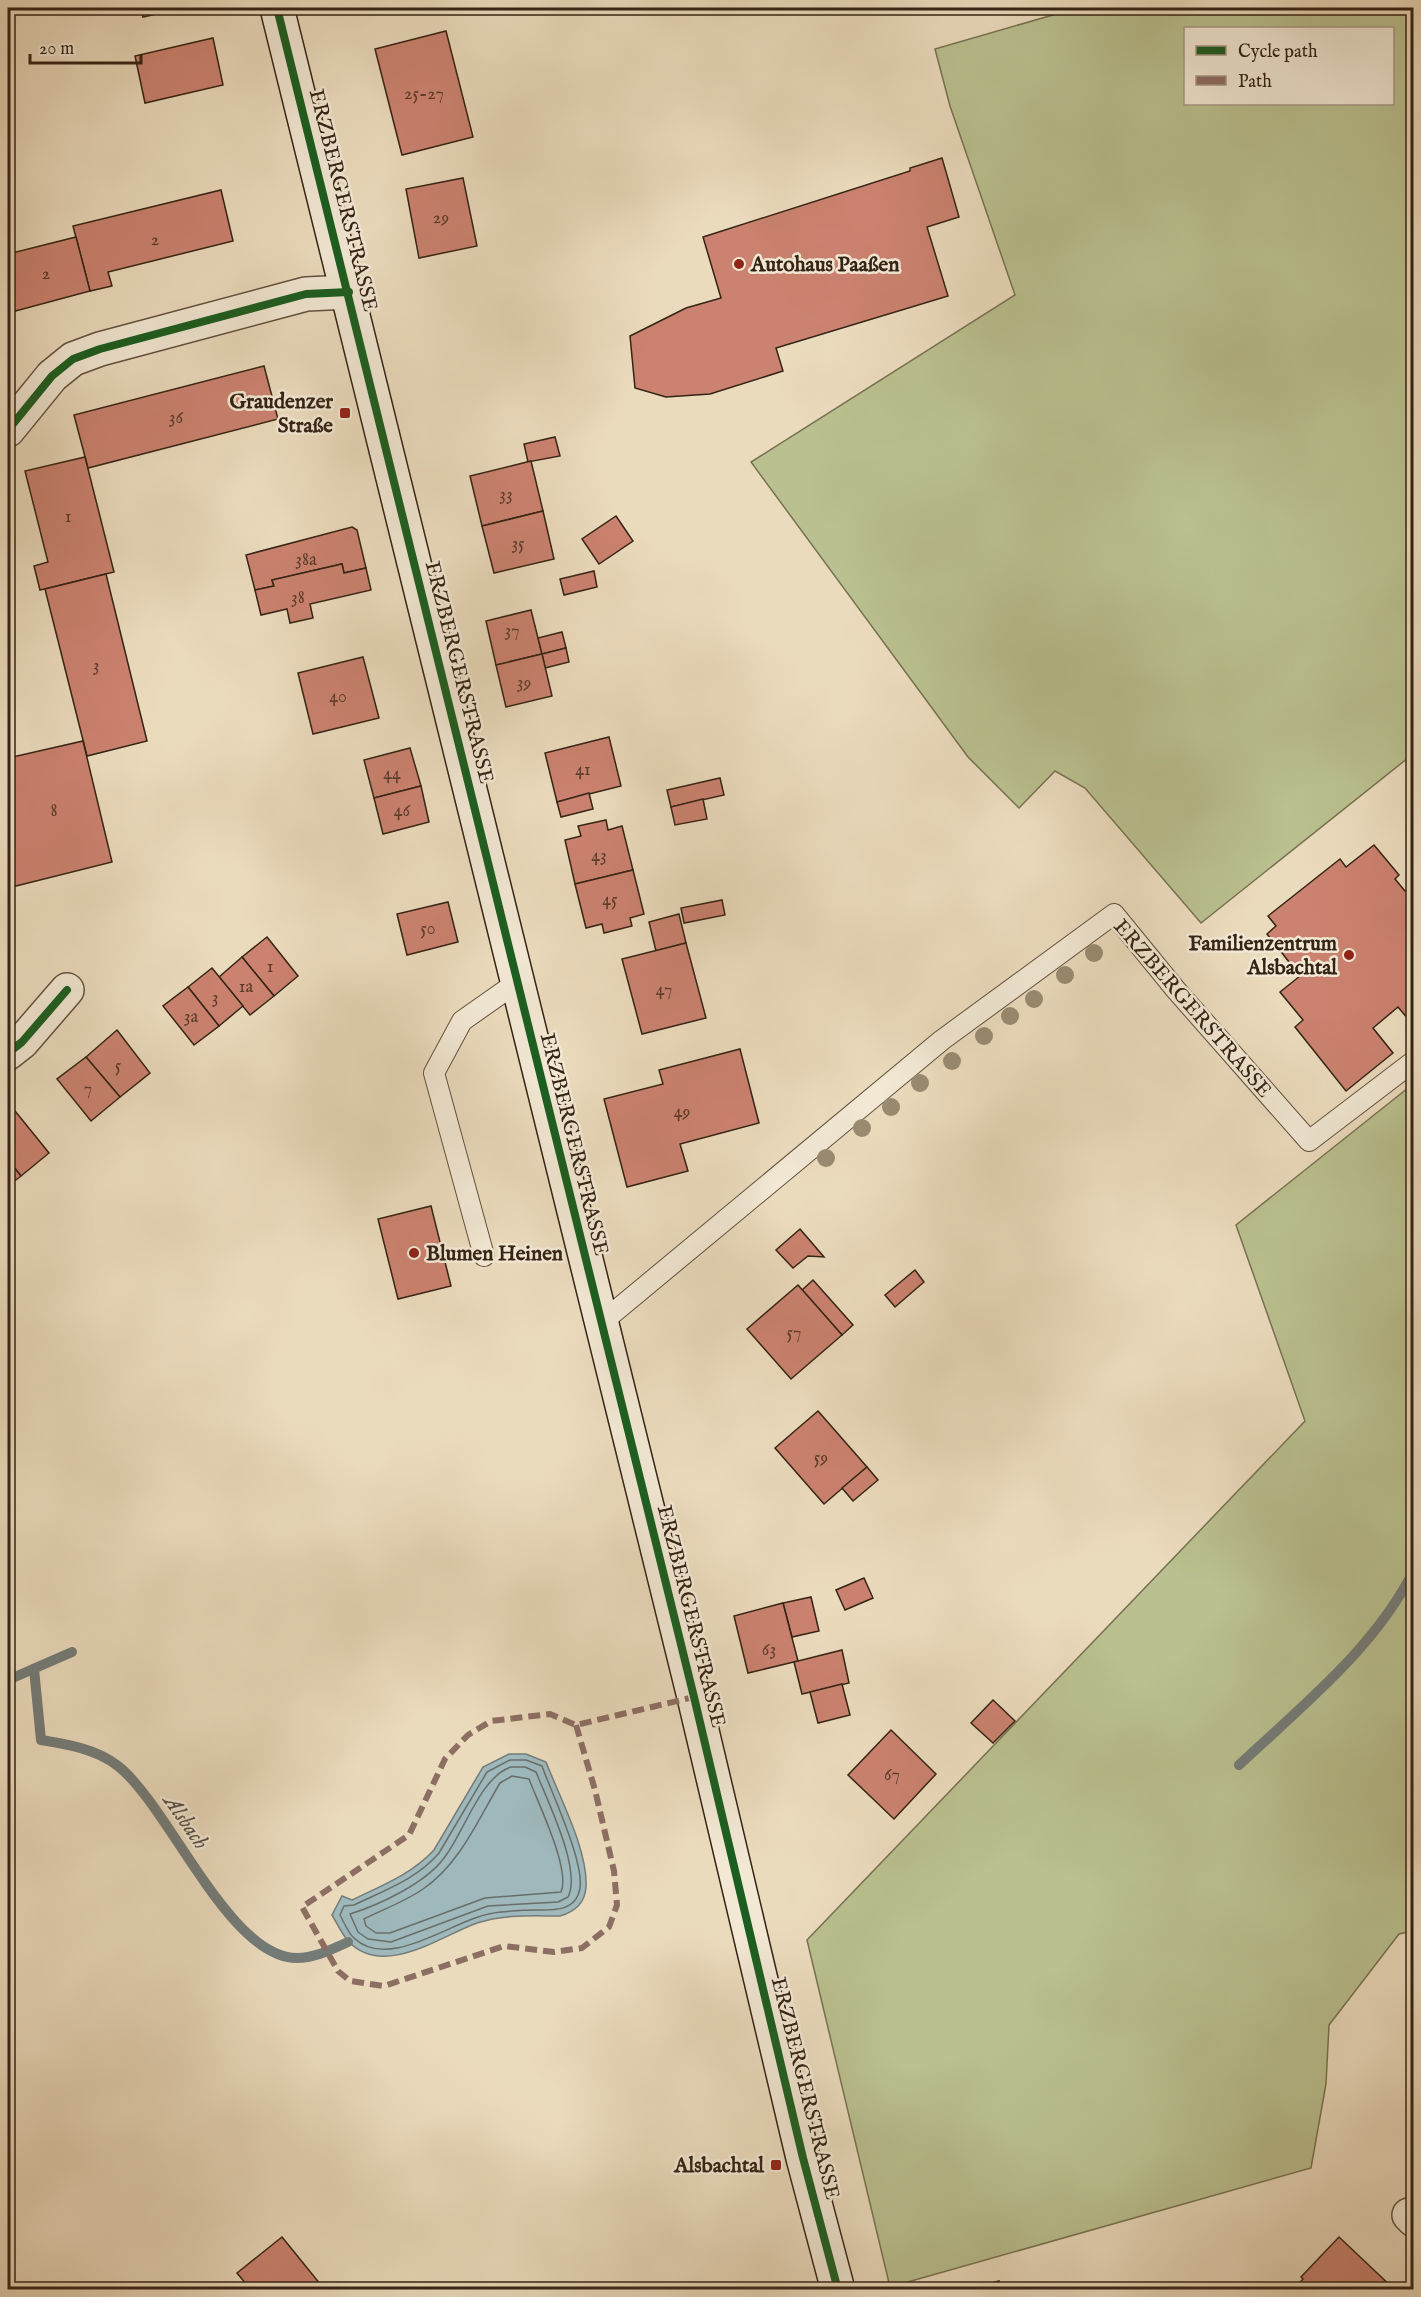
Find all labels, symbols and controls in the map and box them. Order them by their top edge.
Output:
scale bar [30,27,141,65]
legend [1184,27,1394,105]
text: 20 m [39,38,74,61]
text: Cycle path [1238,41,1318,64]
text: Path [1238,71,1272,94]
house number: 25-27 [404,83,444,106]
street label: ERZBERGERSTRASSE [302,86,383,314]
house number: 29 [433,207,449,230]
house number: 2 [151,229,159,252]
place label: Autohaus Paaßen [750,252,899,279]
marker: Autohaus Paaßen [732,257,746,271]
house number: 2 [42,263,50,286]
place label: Graudenzer Straße [230,389,333,440]
marker: Graudenzer Straße [338,406,352,420]
house number: 36 [169,407,184,430]
house number: 33 [499,484,513,507]
house number: 1 [65,506,71,529]
house number: 35 [511,533,525,556]
house number: 38a [295,549,317,572]
street label: ERZBERGERSTRASSE [418,558,499,786]
house number: 38 [291,587,305,610]
house number: 37 [504,620,520,643]
house number: 3 [93,655,99,678]
house number: 39 [517,672,531,695]
house number: 40 [329,686,347,709]
house number: 41 [575,759,591,782]
house number: 44 [383,763,401,786]
house number: 8 [50,800,58,823]
house number: 46 [394,800,411,823]
house number: 43 [591,845,607,868]
house number: 45 [602,889,618,912]
street label: ERZBERGERSTRASSE [1107,914,1277,1104]
house number: 50 [420,918,436,941]
place label: Familienzentrum Alsbachtal [1188,931,1338,982]
marker: Familienzentrum Alsbachtal [1342,948,1356,962]
house number: 1 [267,956,273,979]
house number: 1a [239,976,253,999]
house number: 47 [656,979,672,1002]
house number: 3 [212,987,218,1010]
house number: 3a [184,1006,198,1029]
street label: ERZBERGERSTRASSE [533,1030,614,1258]
house number: 5 [115,1055,122,1078]
house number: 7 [84,1078,92,1101]
house number: 49 [674,1101,690,1124]
place label: Blumen Heinen [426,1241,563,1268]
marker: Blumen Heinen [407,1246,421,1260]
house number: 57 [787,1322,801,1345]
house number: 59 [814,1447,828,1470]
street label: ERZBERGERSTRASSE [650,1502,731,1730]
house number: 63 [762,1639,776,1662]
house number: 67 [884,1764,900,1787]
water label: Alsbach [155,1788,214,1855]
street label: ERZBERGERSTRASSE [764,1974,845,2202]
place label: Alsbachtal [673,2153,765,2180]
marker: Alsbachtal [769,2158,783,2172]

